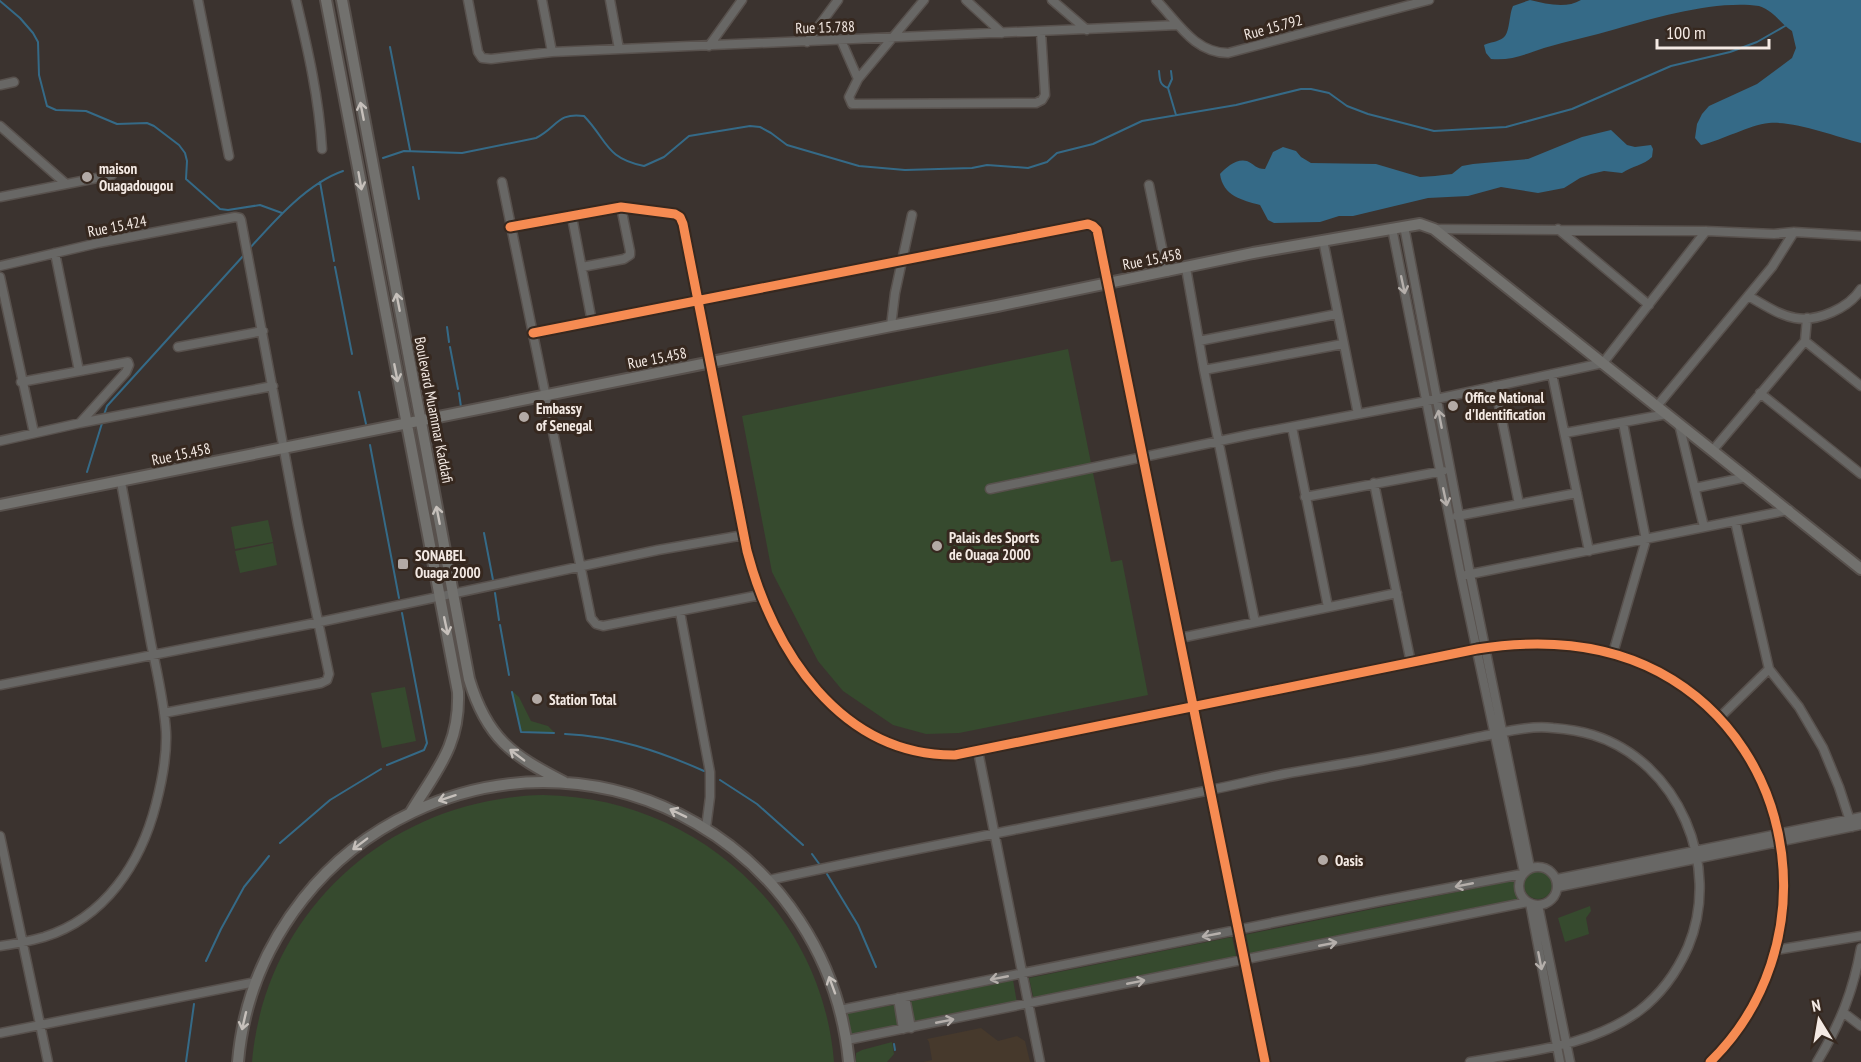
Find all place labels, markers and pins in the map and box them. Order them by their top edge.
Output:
place label: maison Ouagadougou [99,159,173,195]
marker: maison Ouagadougou [80,170,94,184]
place label: Office National d'Identification [1465,388,1546,424]
place label: Embassy of Senegal [536,399,593,435]
marker: Office National d'Identification [1446,399,1460,413]
marker: Embassy of Senegal [517,410,531,424]
place label: Palais des Sports de Ouaga 2000 [949,528,1039,564]
marker: Palais des Sports de Ouaga 2000 [930,539,944,553]
place label: SONABEL Ouaga 2000 [415,546,481,582]
marker: SONABEL Ouaga 2000 [396,557,410,571]
place label: Station Total [549,690,617,709]
marker: Station Total [530,692,544,706]
place label: Oasis [1335,851,1363,870]
marker: Oasis [1316,853,1330,867]

